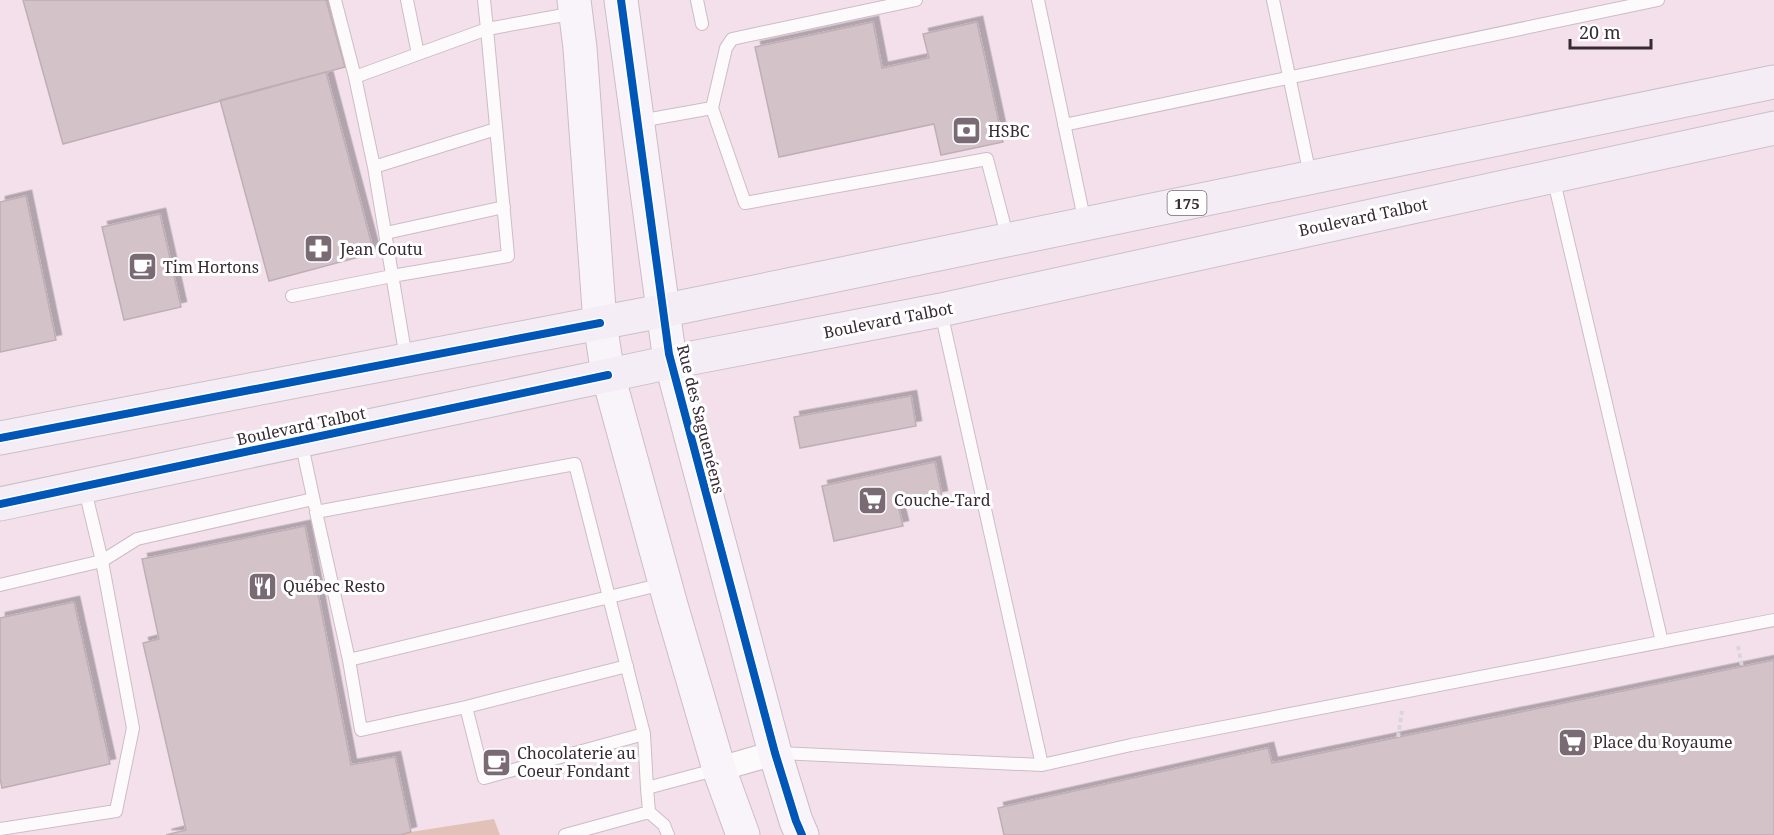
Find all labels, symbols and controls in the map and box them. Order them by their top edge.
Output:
scale bar [1570,12,1651,50]
text: 20 m [1579,20,1621,44]
bank icon: HSBC [951,115,983,147]
place label: HSBC [988,120,1030,142]
road number: 175 [1168,191,1206,215]
street label: Boulevard Talbot [1297,193,1430,241]
pharmacy icon: Jean Coutu [303,233,335,265]
place label: Jean Coutu [339,238,423,260]
cafe icon: Tim Hortons [126,251,158,283]
place label: Tim Hortons [163,256,259,278]
street label: Boulevard Talbot [822,297,955,343]
street label: Rue des Saguenéens [672,342,730,496]
street label: Boulevard Talbot [235,402,368,450]
supermarket icon: Couche-Tard [857,484,889,516]
place label: Couche-Tard [894,489,991,511]
restaurant icon: Québec Resto [246,570,278,602]
place label: Québec Resto [283,575,385,597]
supermarket icon: Place du Royaume [1556,726,1588,758]
place label: Place du Royaume [1593,731,1733,753]
place label: Chocolaterie au Coeur Fondant [517,742,636,782]
cafe icon: Chocolaterie au Coeur Fondant [480,746,512,778]

